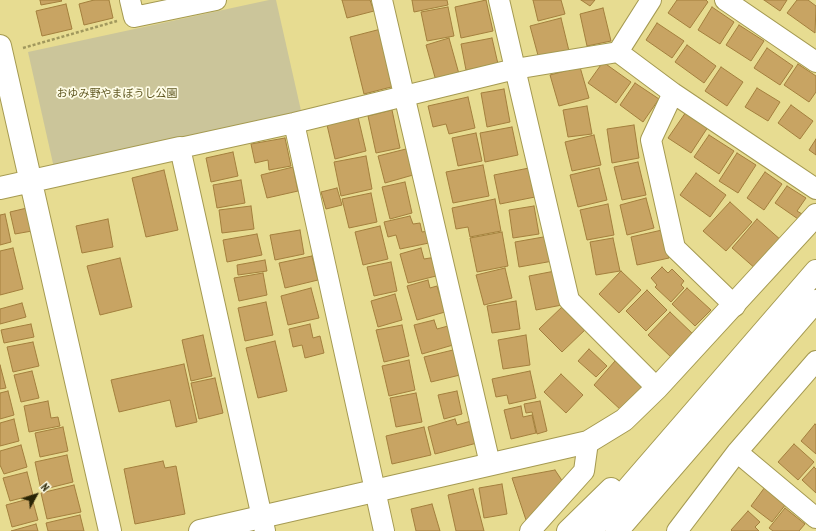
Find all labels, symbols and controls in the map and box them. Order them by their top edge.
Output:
park label: おゆみ野やまぼうし公園 [57,87,177,101]
north arrow [16,475,56,515]
text: N [38,481,52,494]

